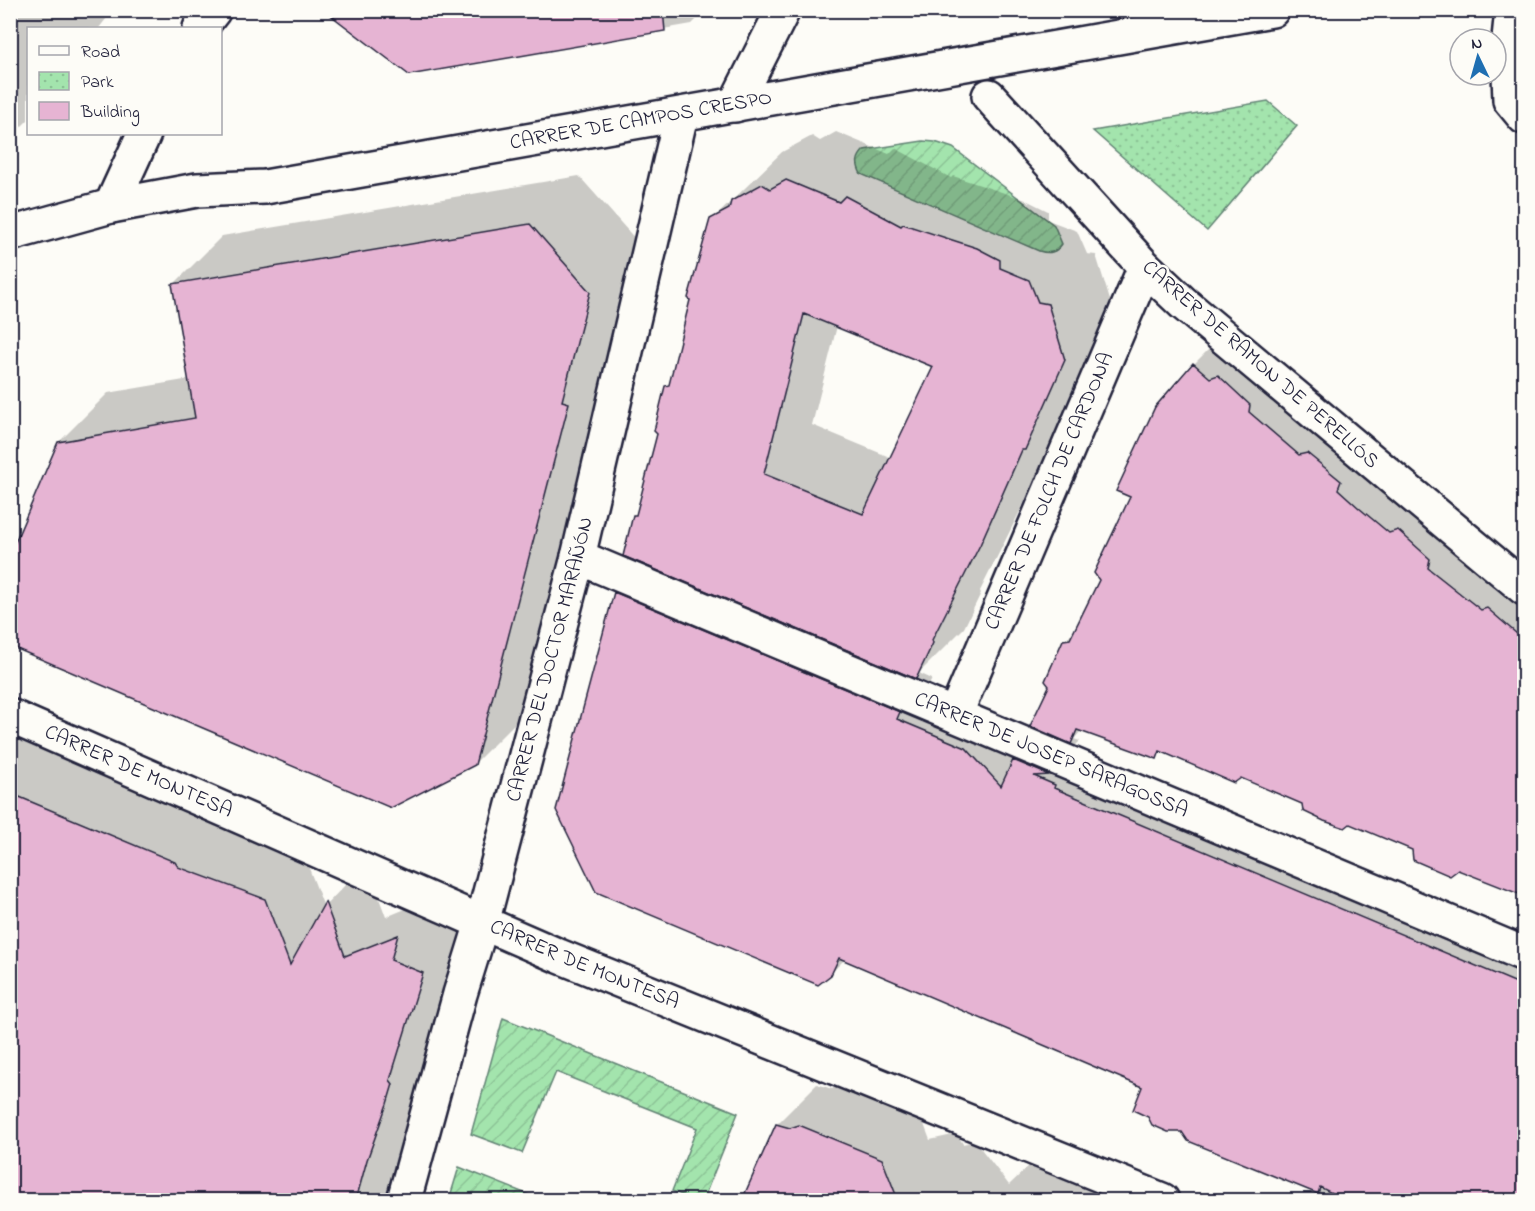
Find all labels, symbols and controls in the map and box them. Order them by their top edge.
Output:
legend [27,27,222,135]
north arrow [1448,27,1508,87]
text: N [1470,32,1483,56]
text: Road [81,40,120,66]
text: Park [81,70,114,96]
street label: CARRER DE CAMPOS CRESPO [508,83,774,159]
text: Building [80,100,140,127]
street label: CARRER DE RAMON DE PERELLÓS [1135,254,1385,476]
street label: CARRER DE FOLCH DE CARDONA [978,348,1122,635]
street label: CARRER DEL DOCTOR MARAÑÓN [499,514,602,805]
street label: CARRER DE JOSEP SARAGOSSA [909,685,1193,826]
street label: CARRER DE MONTESA [39,718,237,826]
street label: CARRER DE MONTESA [485,912,683,1018]

